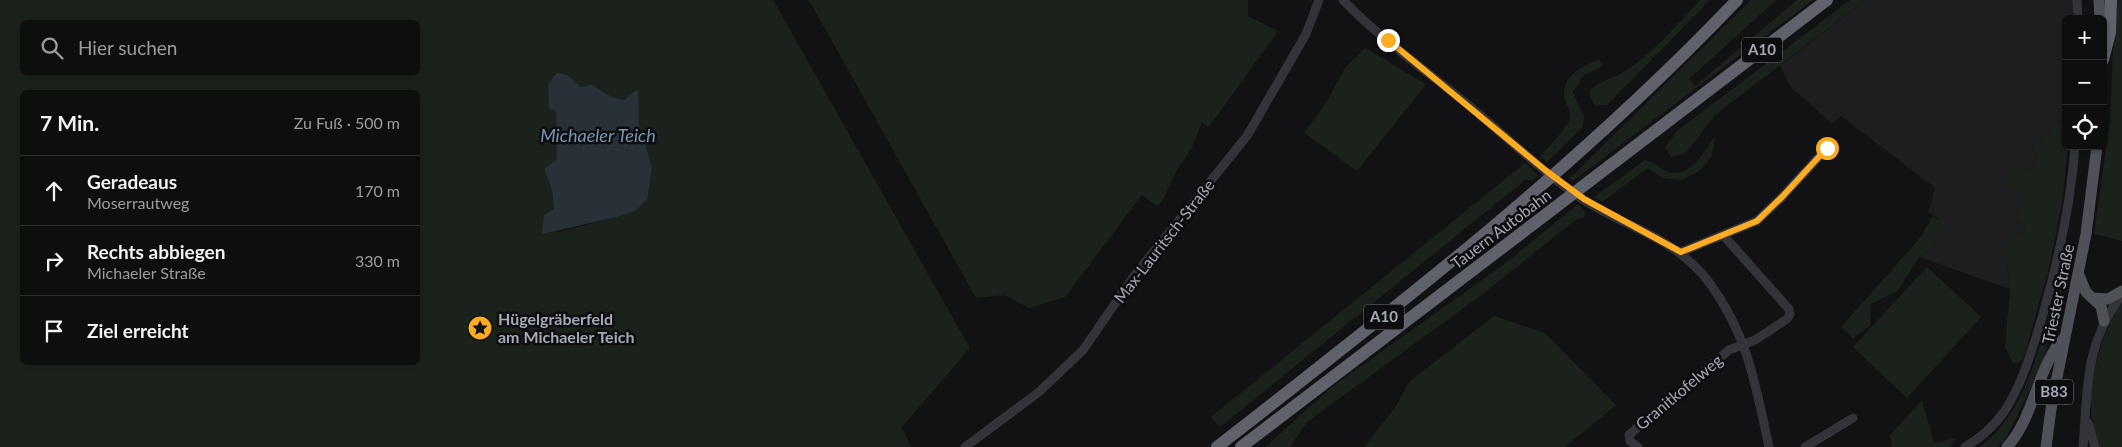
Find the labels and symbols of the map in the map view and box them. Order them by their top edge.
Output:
route end [1377,29,1400,52]
road number: A10 [1742,38,1782,62]
water label: Michaeler Teich [540,124,656,146]
route start [1816,137,1839,160]
street label: Max-Lauritsch-Straße [1109,175,1218,306]
street label: Tauern Autobahn [1447,185,1554,272]
street label: Triester Straße [2038,242,2077,346]
road number: A10 [1364,304,1404,330]
place label: Hügelgräberfeld am Michaeler Teich [498,309,634,346]
place icon: Hügelgräberfeld am Michaeler Teich [467,315,493,341]
street label: Granitkofelweg [1632,350,1726,433]
road number: B83 [2035,380,2073,404]

